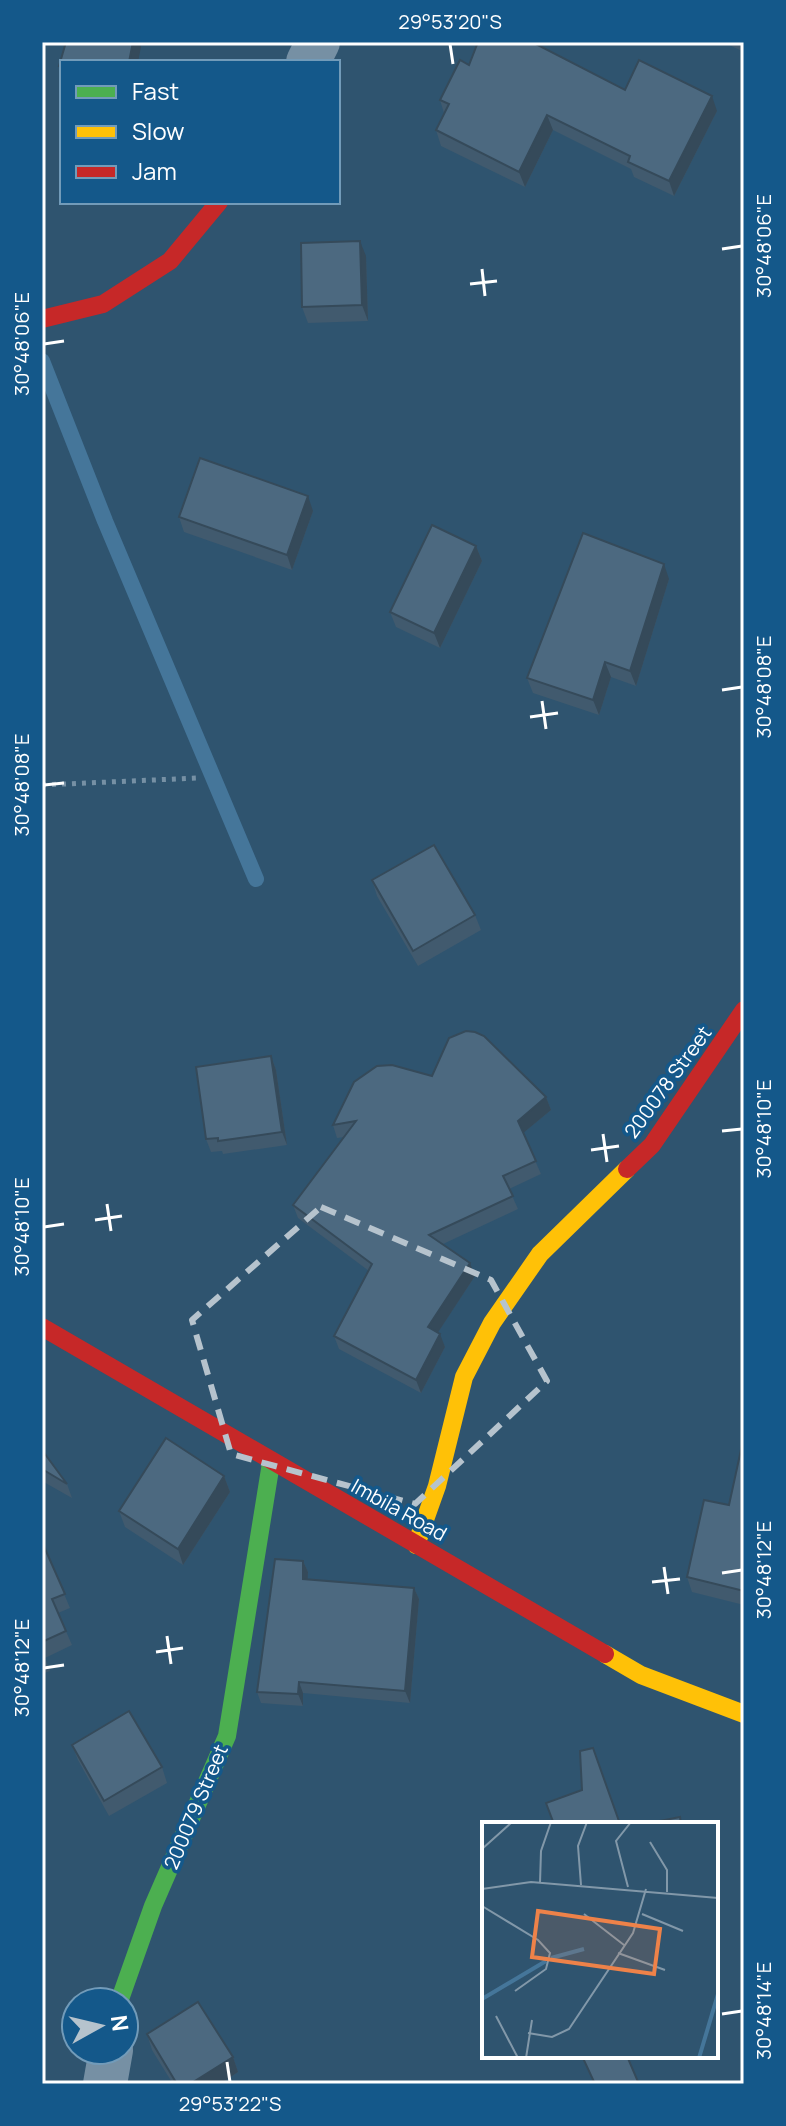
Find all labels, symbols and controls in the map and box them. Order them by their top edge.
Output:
text: 29°53'20"S [398,8,502,35]
legend [60,60,340,204]
text: Fast [132,74,179,107]
text: Slow [132,114,185,147]
text: Jam [132,154,177,187]
text: 30°48'06"E [750,194,777,298]
text: 30°48'06"E [8,292,35,396]
text: 30°48'08"E [750,636,777,738]
text: 30°48'08"E [8,734,35,836]
street label: 200078 Street [618,1020,717,1143]
text: 30°48'10"E [750,1079,777,1179]
text: 30°48'10"E [8,1177,35,1277]
street label: Imbila Road [347,1472,452,1547]
text: 30°48'12"E [750,1521,777,1619]
text: 30°48'12"E [8,1619,35,1717]
street label: 200079 Street [157,1740,234,1873]
inset map [482,1822,718,2058]
text: 30°48'14"E [750,1962,777,2060]
north arrow [60,1986,140,2066]
text: N [104,2013,136,2033]
text: 29°53'22"S [179,2090,281,2117]

